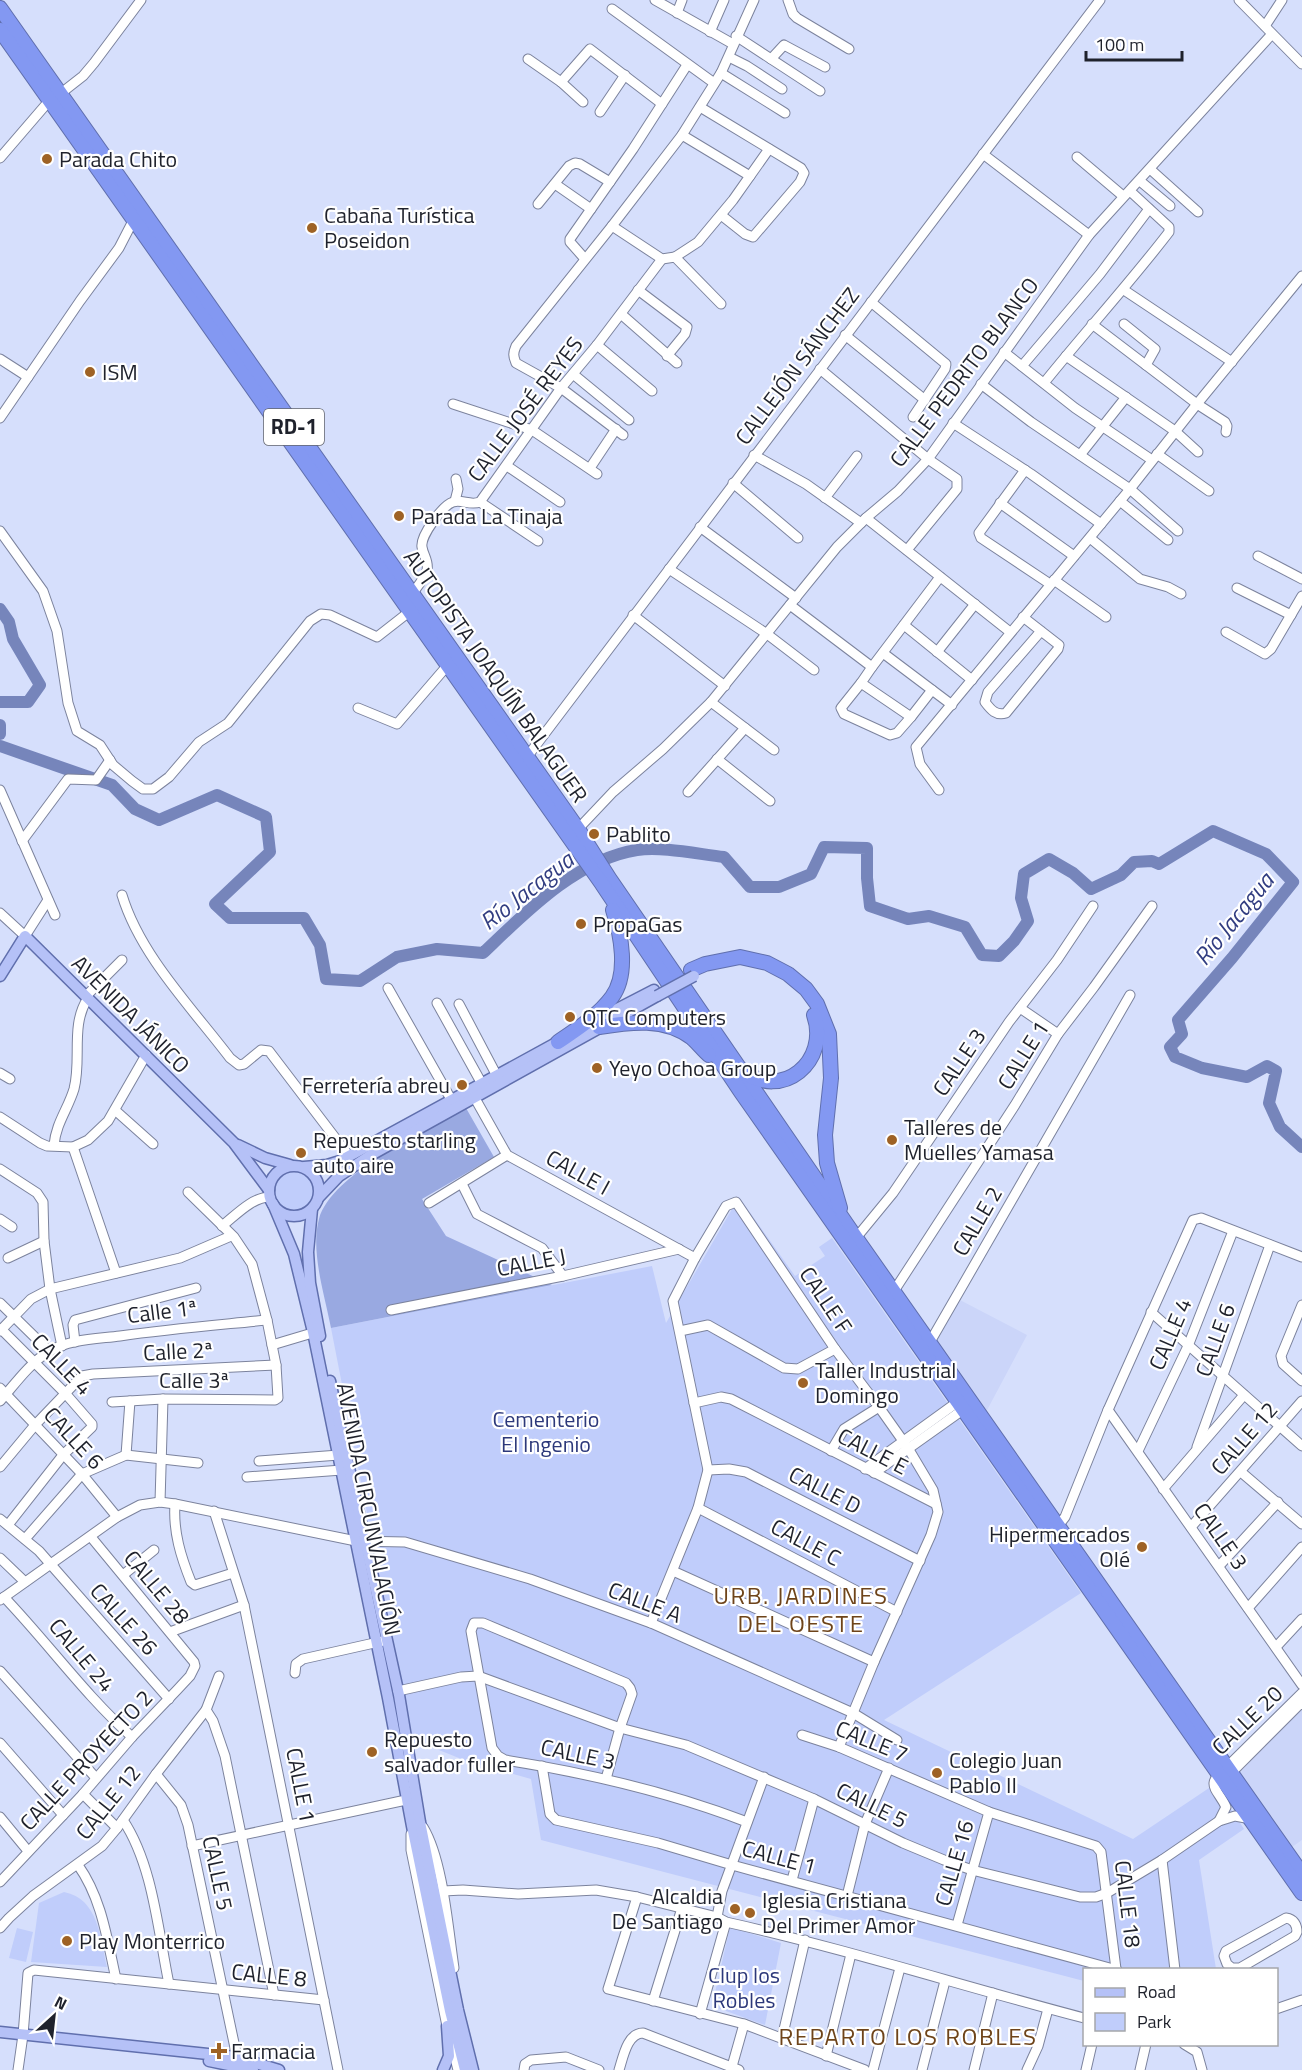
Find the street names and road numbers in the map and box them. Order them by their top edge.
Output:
street label: CALLE PEDRITO BLANCO [881,270,1047,474]
street label: CALLEJÓN SÁNCHEZ [726,280,868,452]
street label: CALLE JOSÉ REYES [459,329,591,489]
road number: RD-1 [264,409,324,445]
street label: AUTOPISTA JOAQUÍN BALAGUER [395,542,597,810]
street label: AVENIDA JÁNICO [64,947,198,1081]
street label: CALLE 1 [989,1014,1057,1096]
street label: CALLE 3 [924,1021,994,1103]
street label: CALLE I [540,1141,616,1203]
street label: CALLE 2 [943,1180,1011,1262]
street label: CALLE J [494,1239,568,1285]
street label: CALLE F [791,1260,861,1340]
street label: Calle 1ª [125,1290,199,1332]
street label: CALLE 4 [1140,1293,1200,1375]
street label: CALLE 6 [1186,1299,1244,1381]
street label: CALLE 4 [24,1325,100,1403]
street label: Calle 2ª [142,1332,214,1370]
street label: Calle 3ª [159,1363,229,1397]
street label: AVENIDA CIRCUNVALACIÓN [328,1380,410,1638]
street label: CALLE 12 [1202,1394,1286,1482]
street label: CALLE 6 [36,1399,112,1477]
street label: CALLE E [832,1419,914,1483]
street label: CALLE D [783,1457,867,1523]
street label: CALLE 3 [1185,1495,1257,1577]
street label: CALLE C [765,1509,847,1575]
street label: CALLE 28 [116,1542,198,1632]
street label: CALLE A [603,1572,687,1632]
street label: CALLE 26 [82,1575,166,1663]
street label: CALLE 24 [41,1610,123,1700]
street label: CALLE 20 [1204,1677,1290,1763]
street label: CALLE PROYECTO 2 [11,1682,161,1838]
street label: CALLE 7 [831,1711,913,1771]
street label: CALLE 3 [538,1730,618,1778]
street label: CALLE 1 [277,1745,325,1825]
street label: CALLE 12 [67,1757,149,1847]
street label: CALLE 5 [831,1773,913,1837]
street label: CALLE 16 [926,1816,982,1910]
street label: CALLE 1 [738,1831,820,1883]
street label: CALLE 5 [194,1833,242,1913]
street label: CALLE 18 [1106,1858,1150,1950]
street label: CALLE 8 [230,1954,308,1996]

